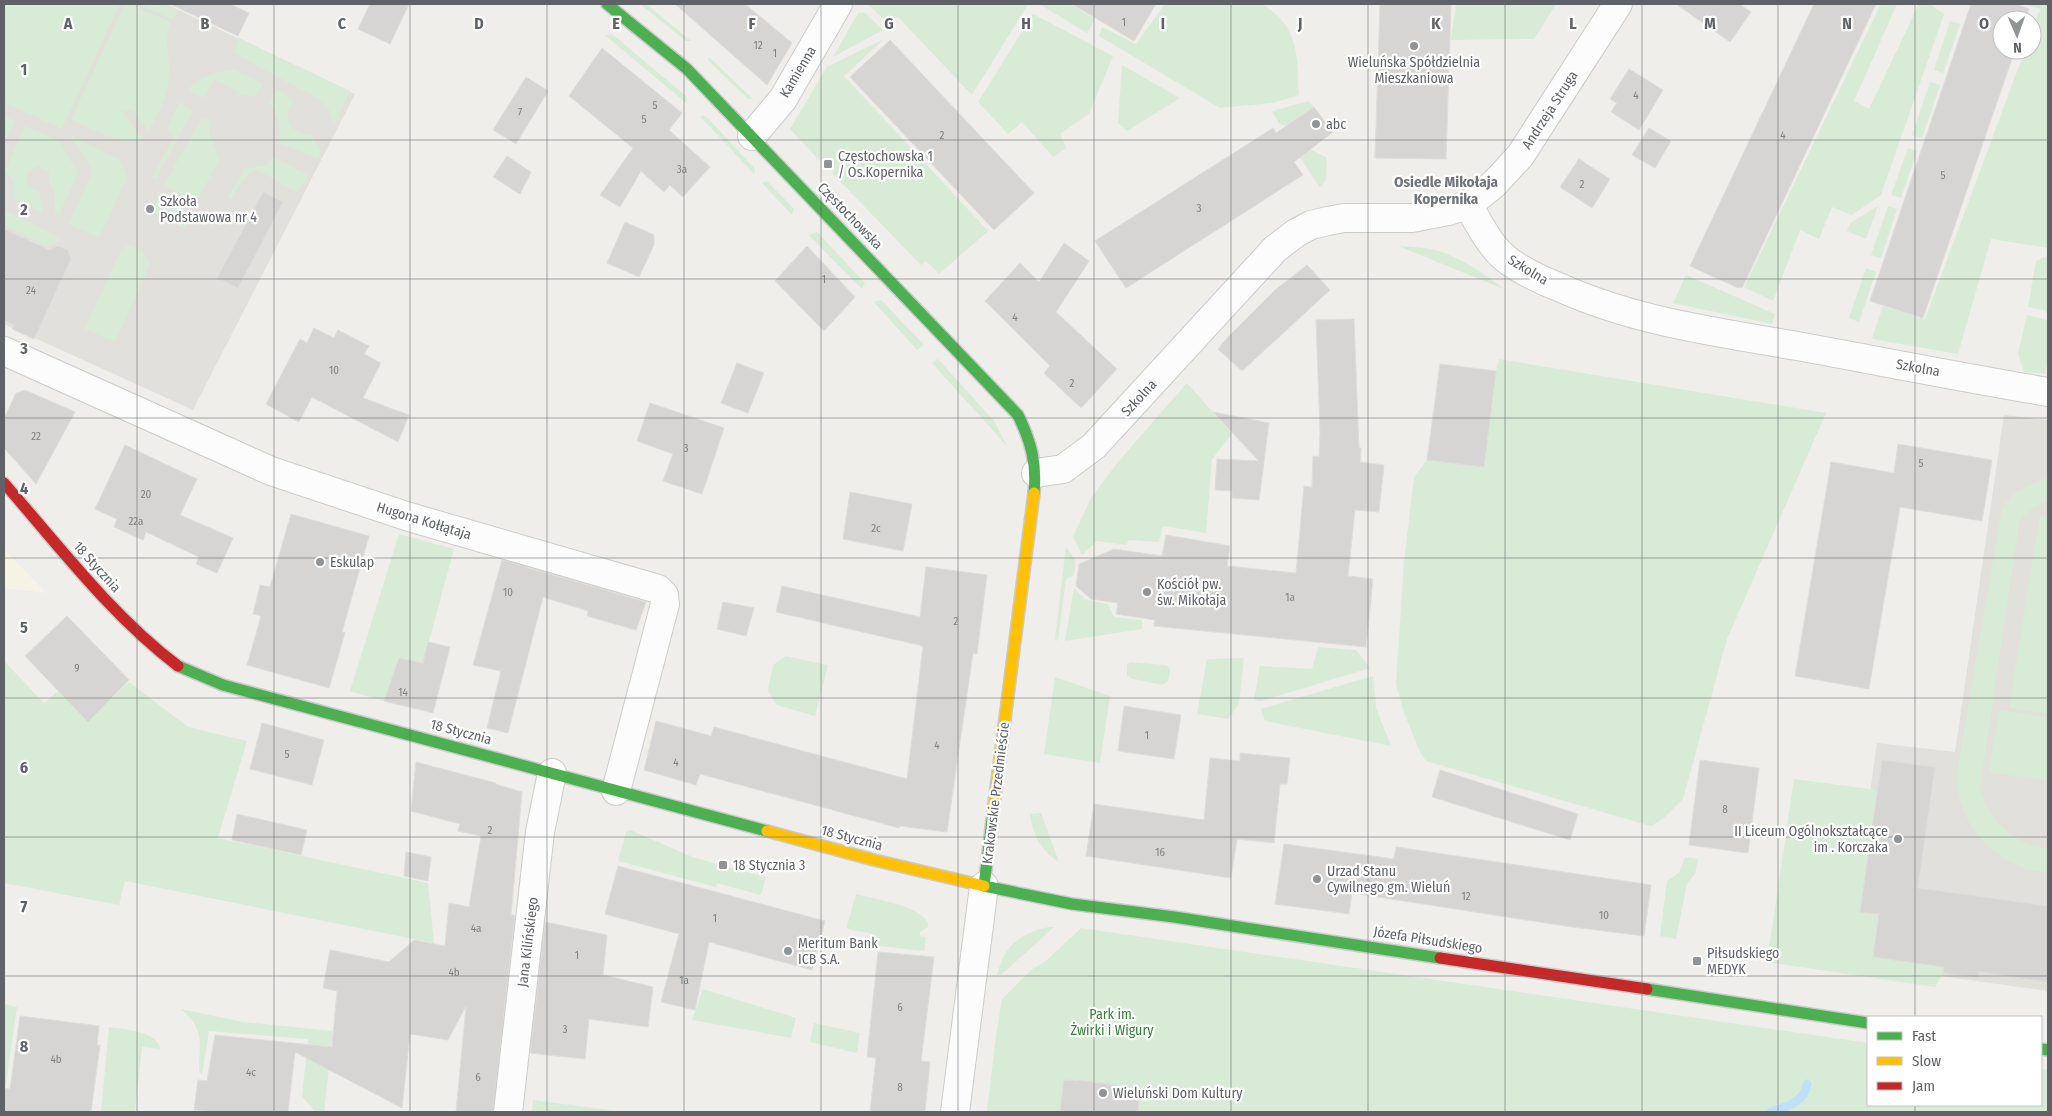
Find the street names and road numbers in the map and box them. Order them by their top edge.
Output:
street label: Kamienna [776,43,820,101]
street label: Andrzeja Struga [1518,68,1582,152]
street label: Częstochowska [814,179,886,253]
street label: Szkolna [1505,251,1551,289]
street label: Szkolna [1895,356,1941,380]
street label: Szkolna [1118,376,1160,420]
street label: Hugona Kołłątaja [375,499,473,543]
street label: 18 Stycznia [70,538,124,596]
street label: 18 Stycznia [429,716,494,748]
street label: Krakowskie Przedmieście [979,721,1013,865]
street label: 18 Stycznia [820,822,885,854]
street label: Jana Kilińskiego [514,896,542,988]
street label: Józefa Piłsudskiego [1372,923,1484,957]

